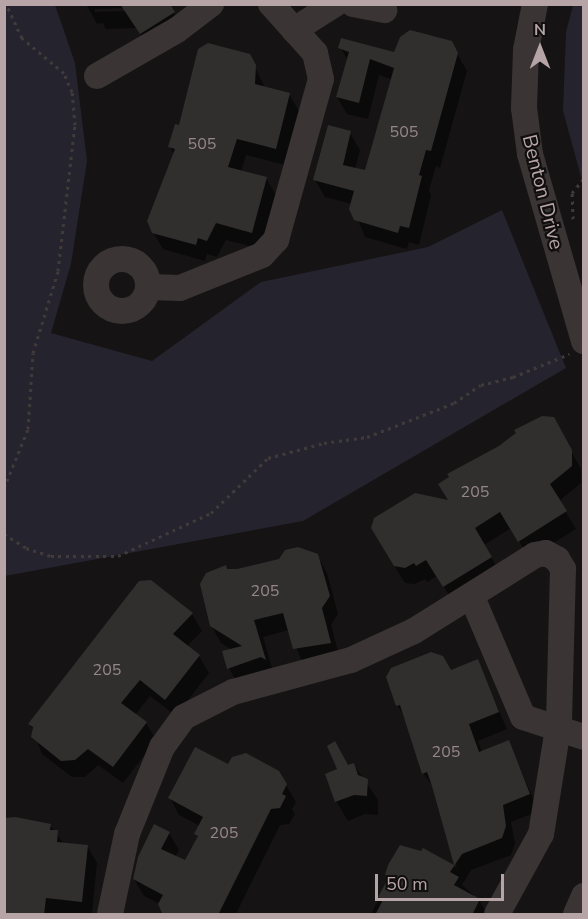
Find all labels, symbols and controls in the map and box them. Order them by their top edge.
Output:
north arrow [510,18,570,78]
text: N [534,19,546,41]
house number: 505 [390,122,418,142]
street label: Benton Drive [517,132,569,252]
house number: 505 [188,134,216,154]
house number: 205 [461,482,489,502]
house number: 205 [251,581,279,601]
house number: 205 [93,660,121,680]
house number: 205 [432,742,460,762]
house number: 205 [210,823,238,843]
scale bar [378,862,507,900]
text: 50 m [386,872,428,896]

